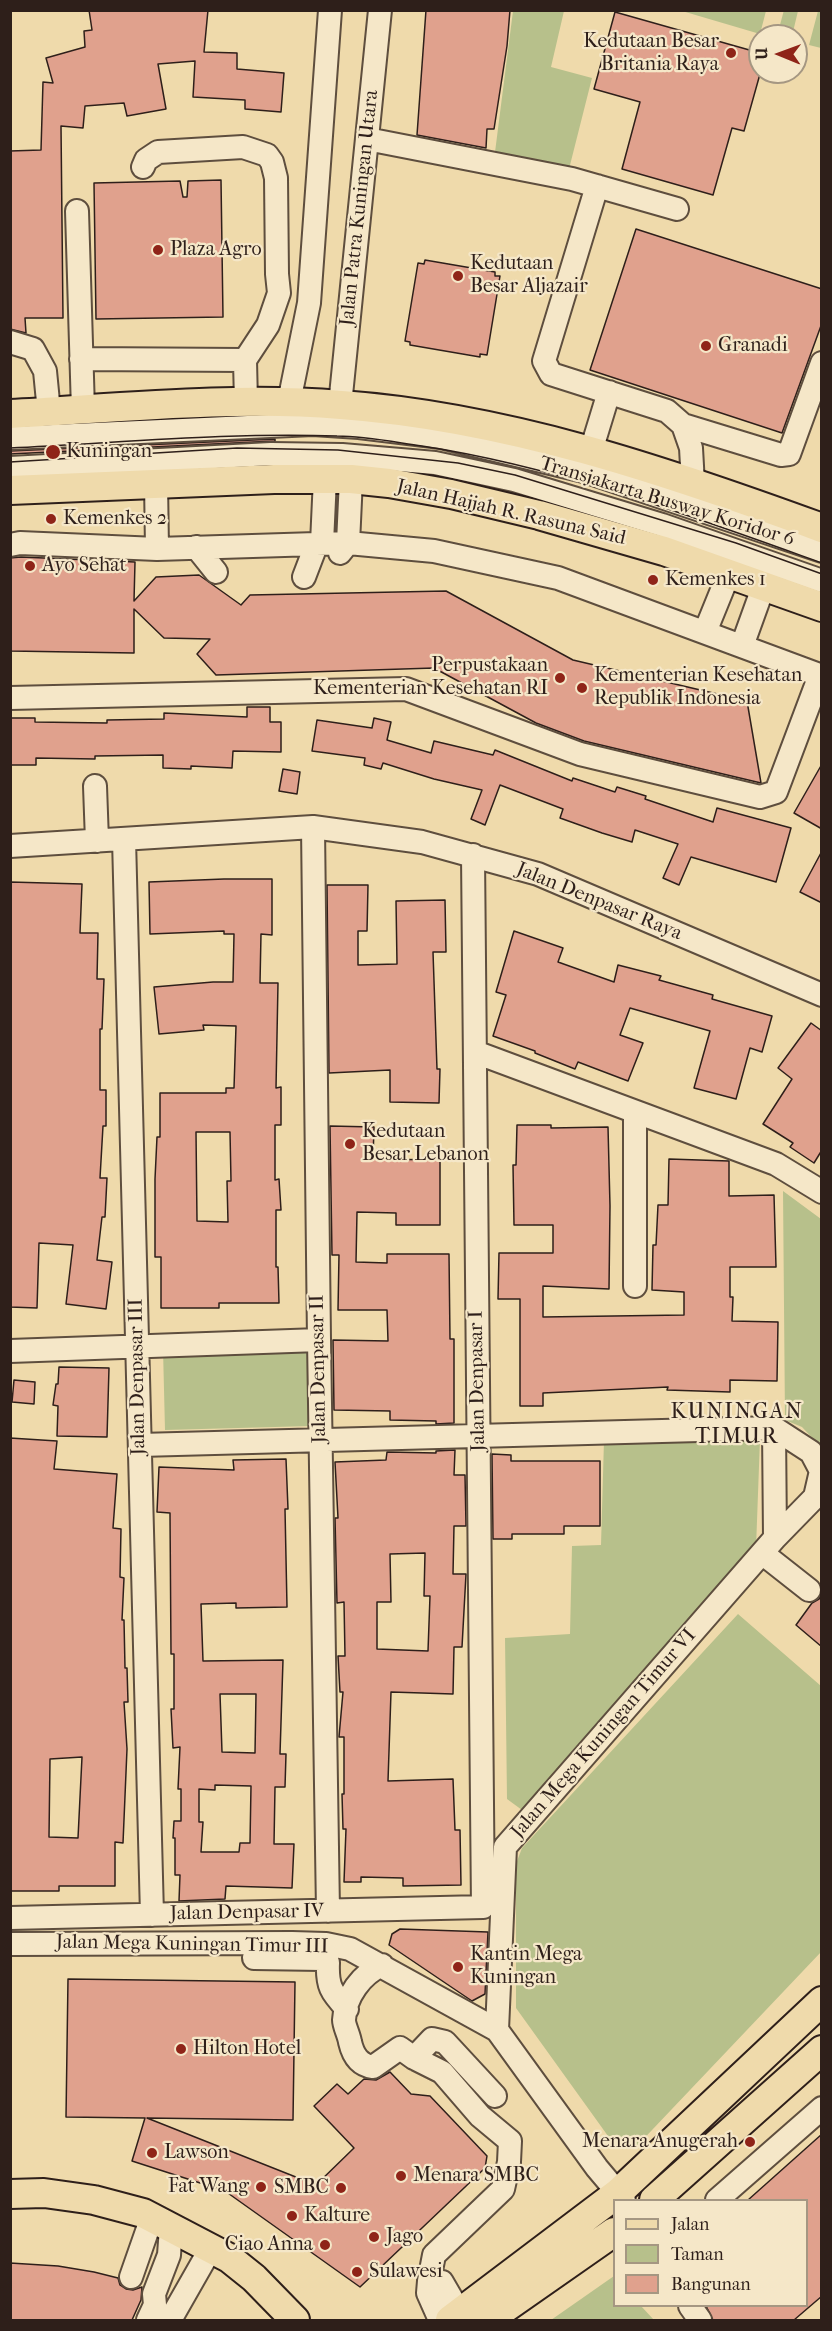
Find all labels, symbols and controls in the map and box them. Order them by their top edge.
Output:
north arrow [748,24,808,84]
place label: Kedutaan Besar Britania Raya [583,30,719,77]
marker: Kedutaan Besar Britania Raya [724,46,738,60]
text: U [752,47,771,60]
street label: Jalan Patra Kuningan Utara [336,89,384,327]
place label: Plaza Agro [170,238,262,262]
marker: Plaza Agro [151,243,165,257]
place label: Kedutaan Besar Aljazair [470,252,588,299]
marker: Kedutaan Besar Aljazair [451,269,465,283]
place label: Granadi [718,334,788,358]
marker: Granadi [699,339,713,353]
place label: Kuningan [66,440,152,464]
marker: Kuningan [44,443,62,461]
street label: Transjakarta Busway Koridor 6 [537,452,797,552]
street label: Jalan Hajjah R. Rasuna Said [394,475,628,551]
place label: Kemenkes 2 [63,507,167,531]
marker: Kemenkes 2 [44,512,58,526]
place label: Ayo Sehat [42,554,127,578]
marker: Ayo Sehat [23,559,37,573]
place label: Kemenkes 1 [665,568,766,592]
marker: Kemenkes 1 [646,573,660,587]
place label: Perpustakaan Kementerian Kesehatan RI [313,654,548,701]
place label: Kementerian Kesehatan Republik Indonesia [594,664,802,711]
marker: Perpustakaan Kementerian Kesehatan RI [553,671,567,685]
marker: Kementerian Kesehatan Republik Indonesia [575,681,589,695]
street label: Jalan Denpasar Raya [513,858,685,946]
place label: Kedutaan Besar Lebanon [362,1120,489,1167]
marker: Kedutaan Besar Lebanon [343,1137,357,1151]
street label: Jalan Denpasar II [306,1294,332,1444]
street label: Jalan Denpasar III [125,1298,151,1456]
street label: Jalan Denpasar I [465,1310,491,1452]
district label: KUNINGAN TIMUR [671,1400,803,1452]
street label: Jalan Mega Kuningan Timur VI [506,1624,702,1844]
street label: Jalan Denpasar IV [170,1900,324,1926]
street label: Jalan Mega Kuningan Timur III [56,1931,328,1959]
place label: Kantin Mega Kuningan [470,1943,582,1990]
marker: Kantin Mega Kuningan [451,1960,465,1974]
place label: Hilton Hotel [193,2037,301,2061]
marker: Hilton Hotel [174,2042,188,2056]
place label: Menara Anugerah [582,2130,738,2154]
marker: Menara Anugerah [743,2135,757,2149]
place label: Lawson [164,2141,229,2165]
marker: Lawson [145,2146,159,2160]
place label: Menara SMBC [413,2164,539,2188]
marker: Menara SMBC [394,2169,408,2183]
place label: Fat Wang [168,2175,249,2199]
place label: SMBC [274,2176,329,2200]
marker: Fat Wang [254,2180,268,2194]
marker: SMBC [334,2181,348,2195]
legend [613,2199,808,2307]
place label: Kalture [304,2204,370,2228]
marker: Kalture [285,2209,299,2223]
text: Jalan [671,2214,709,2235]
place label: Jago [386,2225,423,2249]
marker: Jago [367,2230,381,2244]
place label: Ciao Anna [225,2233,313,2257]
marker: Ciao Anna [318,2238,332,2252]
text: Taman [671,2244,724,2265]
place label: Sulawesi [369,2260,443,2284]
marker: Sulawesi [350,2265,364,2279]
text: Bangunan [671,2274,751,2295]

